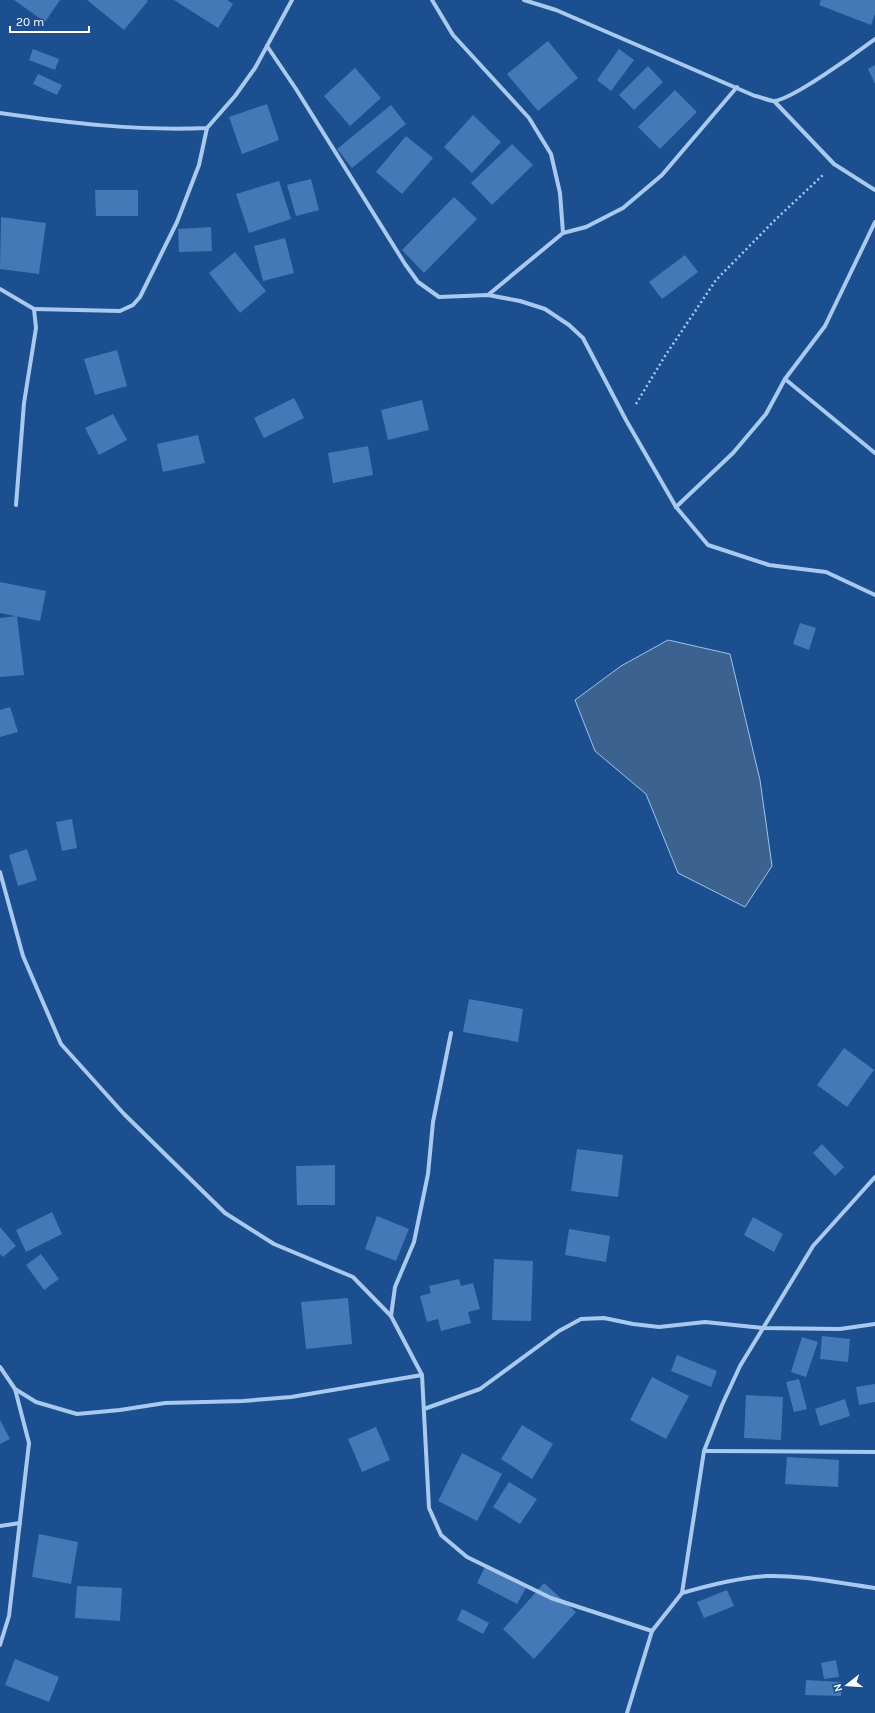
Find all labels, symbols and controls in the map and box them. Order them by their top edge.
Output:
scale bar [10,8,89,34]
text: 20 m [16,15,44,29]
north arrow [827,1665,867,1705]
text: N [831,1682,845,1693]

